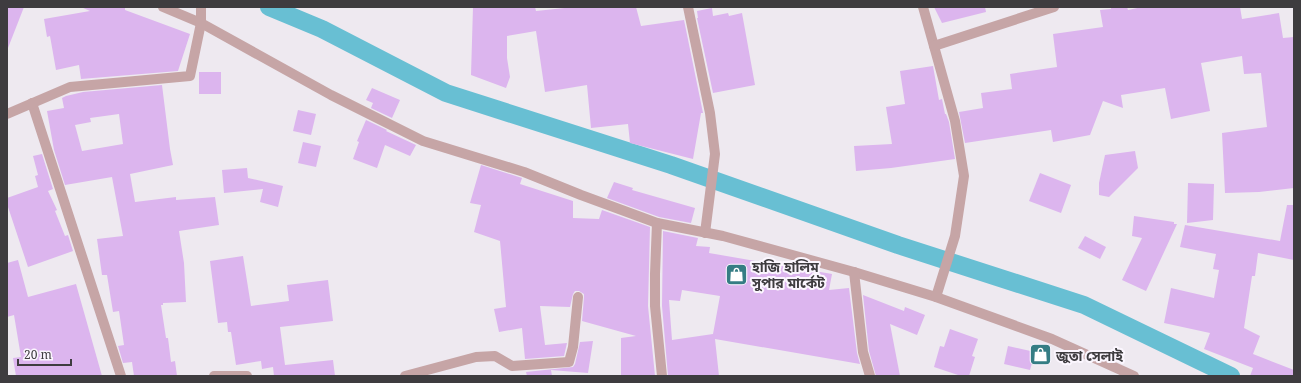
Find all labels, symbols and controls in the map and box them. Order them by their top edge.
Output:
place label: হাজি হালিম সুপার মার্কেট [751,257,825,292]
shop icon: হাজি হালিম সুপার মার্কেট [724,261,750,287]
scale bar [18,341,71,367]
shop icon: জুতা সেলাই [1028,342,1054,368]
text: 20 m [24,346,52,363]
place label: জুতা সেলাই [1055,346,1123,365]

